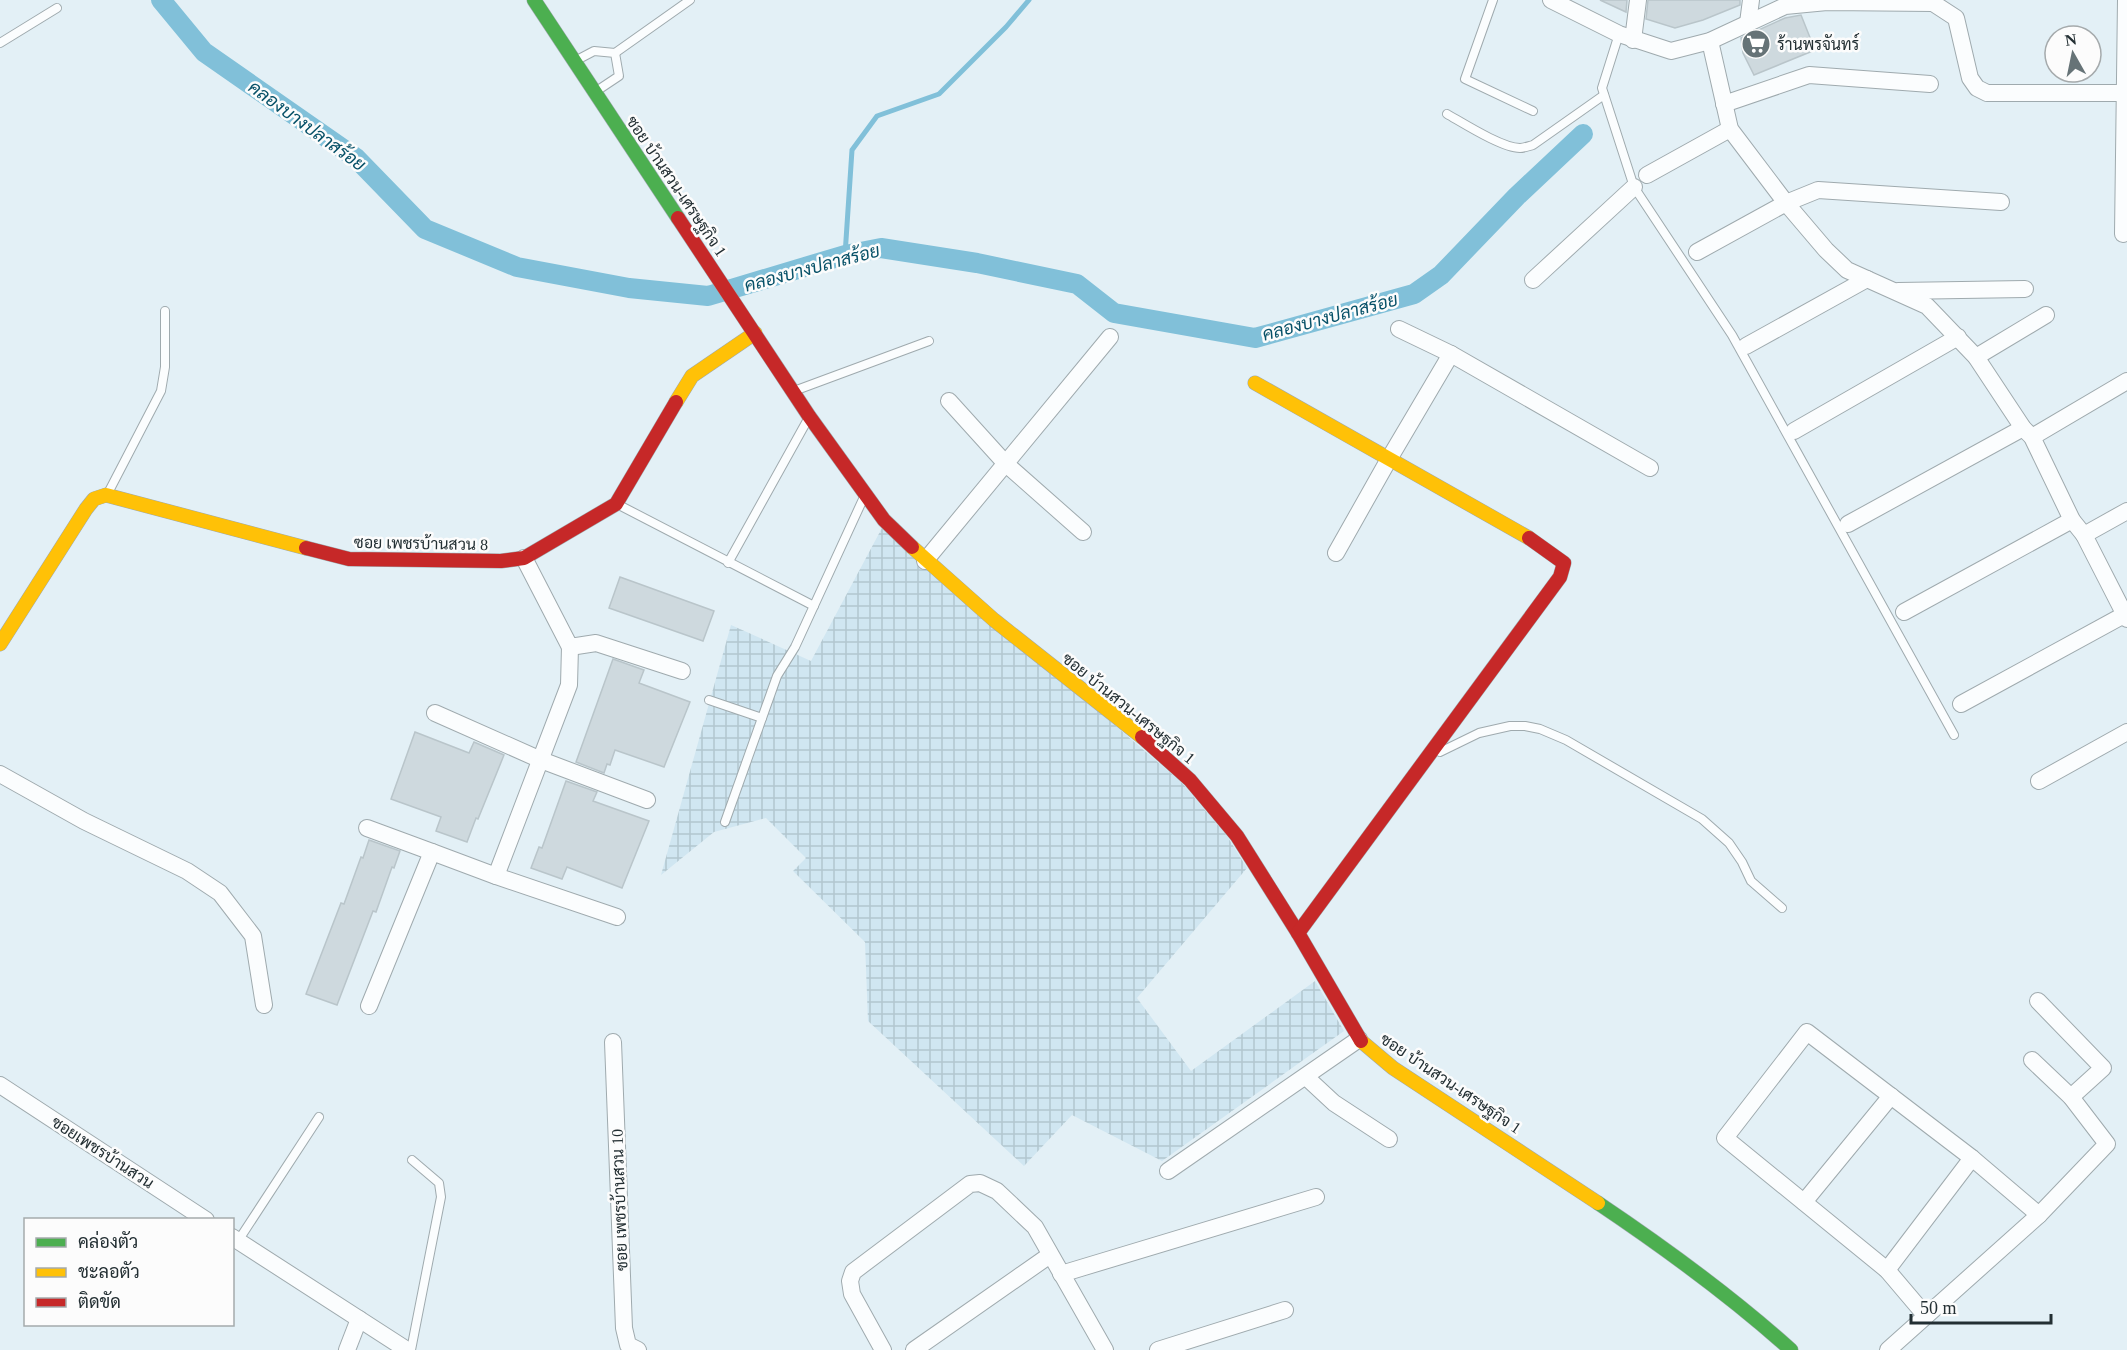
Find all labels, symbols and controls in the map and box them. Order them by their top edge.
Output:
north arrow [2043,24,2103,84]
supermarket icon: ร้านพรจันทร์ [1740,28,1772,60]
text: N [2064,30,2078,49]
place label: ร้านพรจันทร์ [1777,32,1860,53]
water label: คลองบางปลาสร้อย [245,75,370,175]
street label: ซอย บ้านสวน-เศรษฐกิจ 1 [622,112,732,261]
water label: คลองบางปลาสร้อย [742,238,882,296]
water label: คลองบางปลาสร้อย [1260,287,1400,345]
street label: ซอย เพชรบ้านสวน 8 [354,532,488,553]
street label: ซอย บ้านสวน-เศรษฐกิจ 1 [1058,648,1200,769]
street label: ซอย บ้านสวน-เศรษฐกิจ 1 [1376,1028,1525,1138]
street label: ซอยเพชรบ้านสวน [49,1111,158,1192]
street label: ซอย เพชรบ้านสวน 10 [607,1129,630,1271]
legend [24,1218,234,1326]
text: คล่องตัว [78,1230,138,1252]
text: ชะลอตัว [78,1261,140,1282]
scale bar [1911,1287,2050,1325]
text: ติดขัด [78,1291,121,1312]
text: 50 m [1920,1298,1957,1318]

